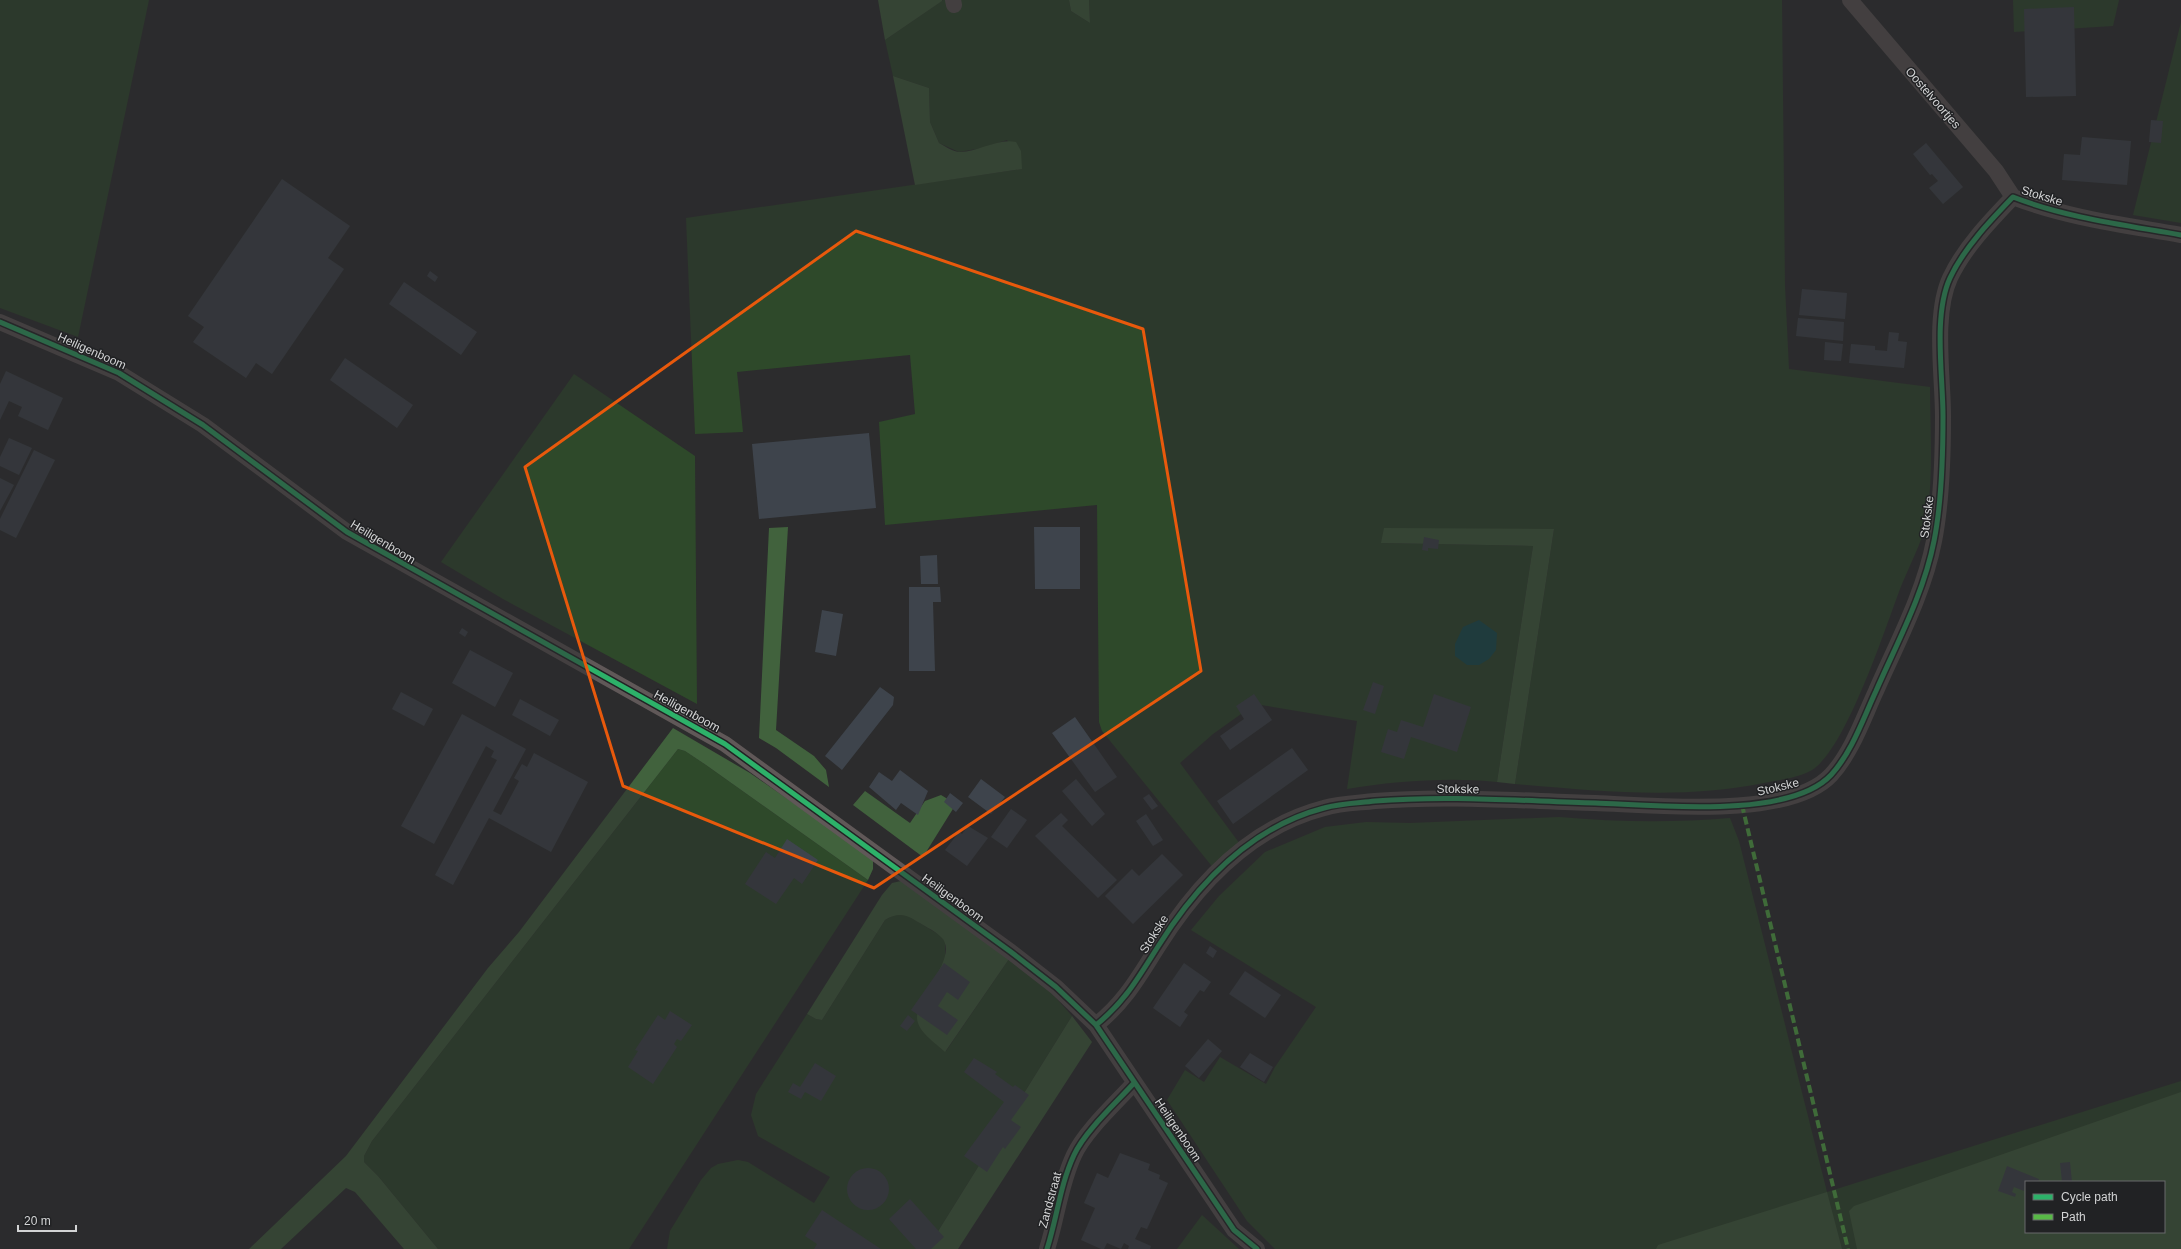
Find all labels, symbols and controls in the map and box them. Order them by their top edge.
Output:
street label: Oostelvoortjes [1903,64,1963,132]
street label: Stokske [2020,183,2065,209]
street label: Heiligenboom [56,330,128,372]
street label: Stokske [1917,495,1937,539]
street label: Heiligenboom [348,517,418,567]
street label: Heiligenboom [652,687,722,735]
street label: Stokske [1756,775,1801,799]
street label: Stokske [1437,782,1480,796]
street label: Heiligenboom [919,871,987,925]
street label: Stokske [1137,912,1171,956]
street label: Heiligenboom [1152,1096,1204,1164]
street label: Zandstraat [1036,1170,1064,1230]
legend [2025,1181,2165,1233]
text: Cycle path [2061,1190,2118,1204]
scale bar [18,1207,76,1233]
text: Path [2061,1210,2086,1224]
text: 20 m [24,1214,51,1228]

